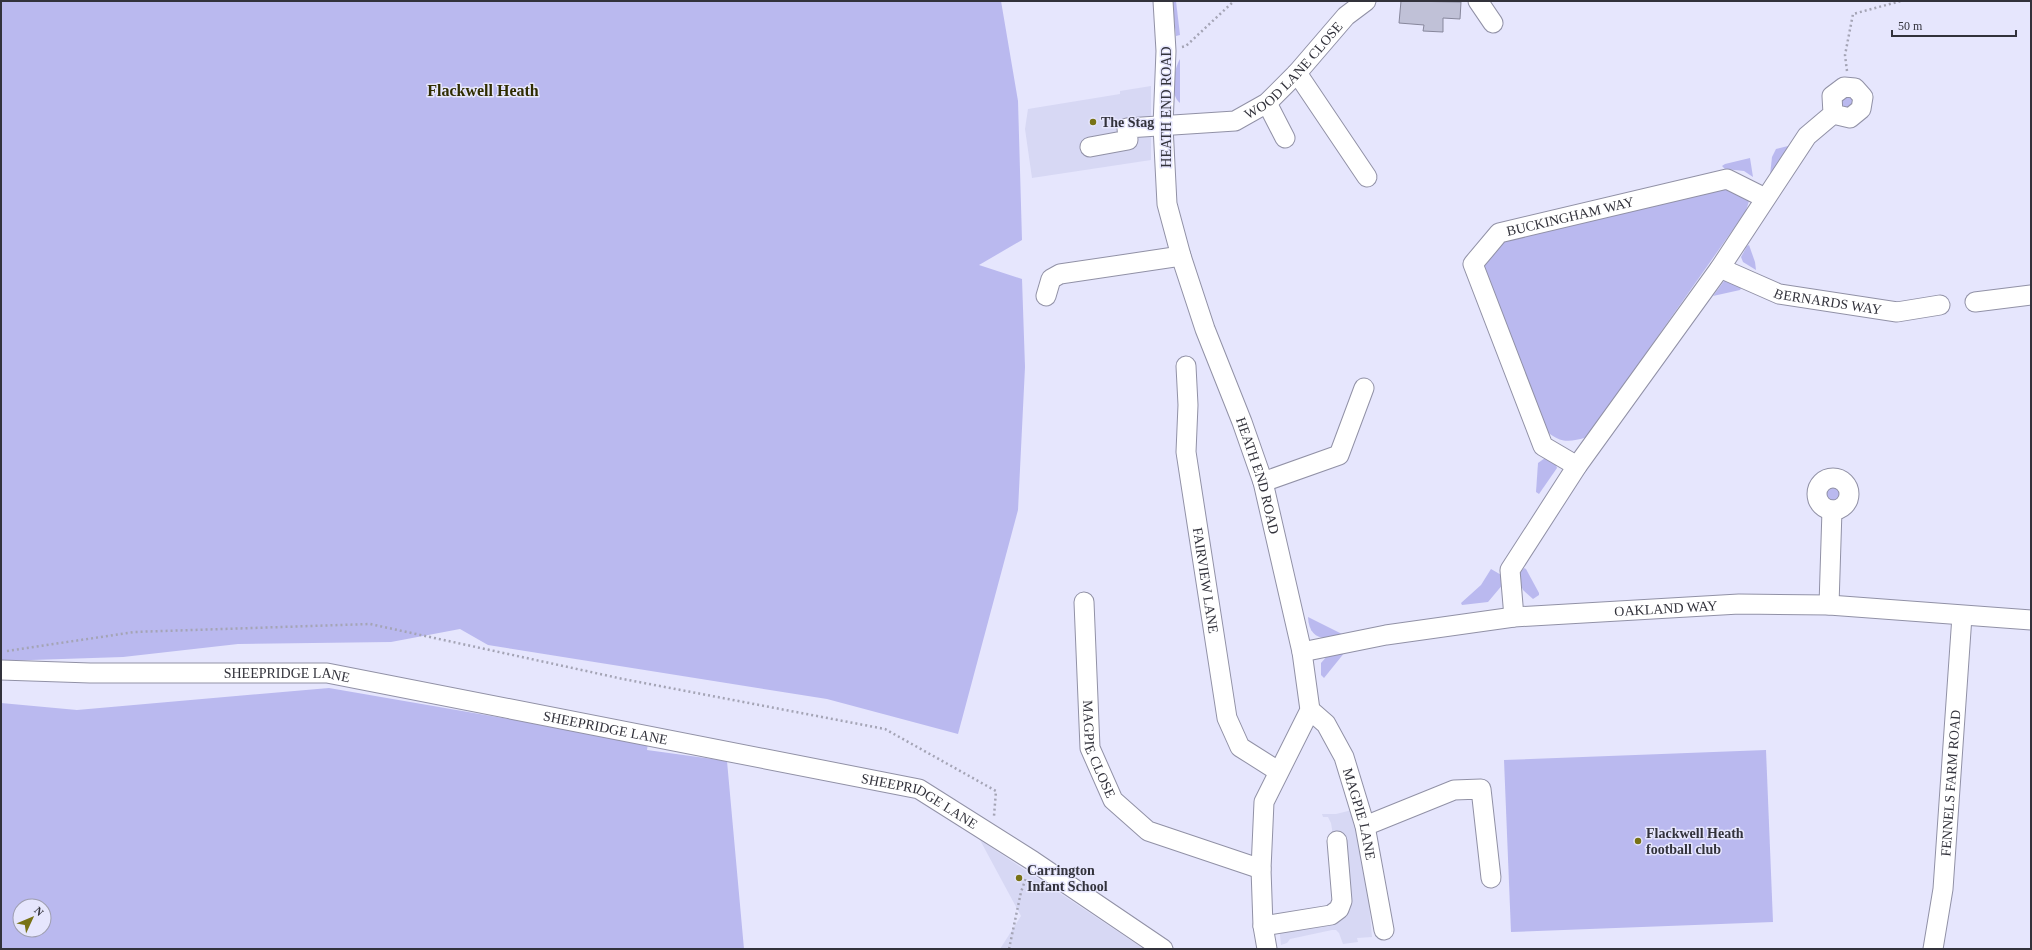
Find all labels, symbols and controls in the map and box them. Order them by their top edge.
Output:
scale bar [1892,12,2016,38]
street label: WOOD LANE CLOSE [1242,19,1345,122]
text: 50 m [1898,19,1923,33]
street label: HEATH END ROAD [1159,46,1174,168]
district label: Flackwell Heath [427,82,539,99]
place label: The Stag [1101,115,1154,130]
marker: The Stag [1088,117,1098,127]
street label: BUCKINGHAM WAY [1505,194,1635,238]
street label: BERNARDS WAY [1772,285,1883,317]
street label: HEATH END ROAD [1233,415,1282,535]
street label: FAIRVIEW LANE [1190,526,1221,634]
street label: OAKLAND WAY [1614,598,1718,619]
street label: SHEEPRIDGE LANE [224,666,351,685]
street label: MAGPIE CLOSE [1081,700,1119,800]
street label: SHEEPRIDGE LANE [542,708,669,747]
street label: FENNELS FARM ROAD [1938,709,1963,857]
street label: MAGPIE LANE [1340,766,1379,861]
street label: SHEEPRIDGE LANE [860,770,980,832]
place label: Flackwell Heath football club [1646,826,1744,857]
marker: Flackwell Heath football club [1633,836,1643,846]
place label: Carrington Infant School [1027,863,1108,894]
marker: Carrington Infant School [1014,873,1024,883]
north arrow [12,898,52,938]
text: N [32,904,46,918]

